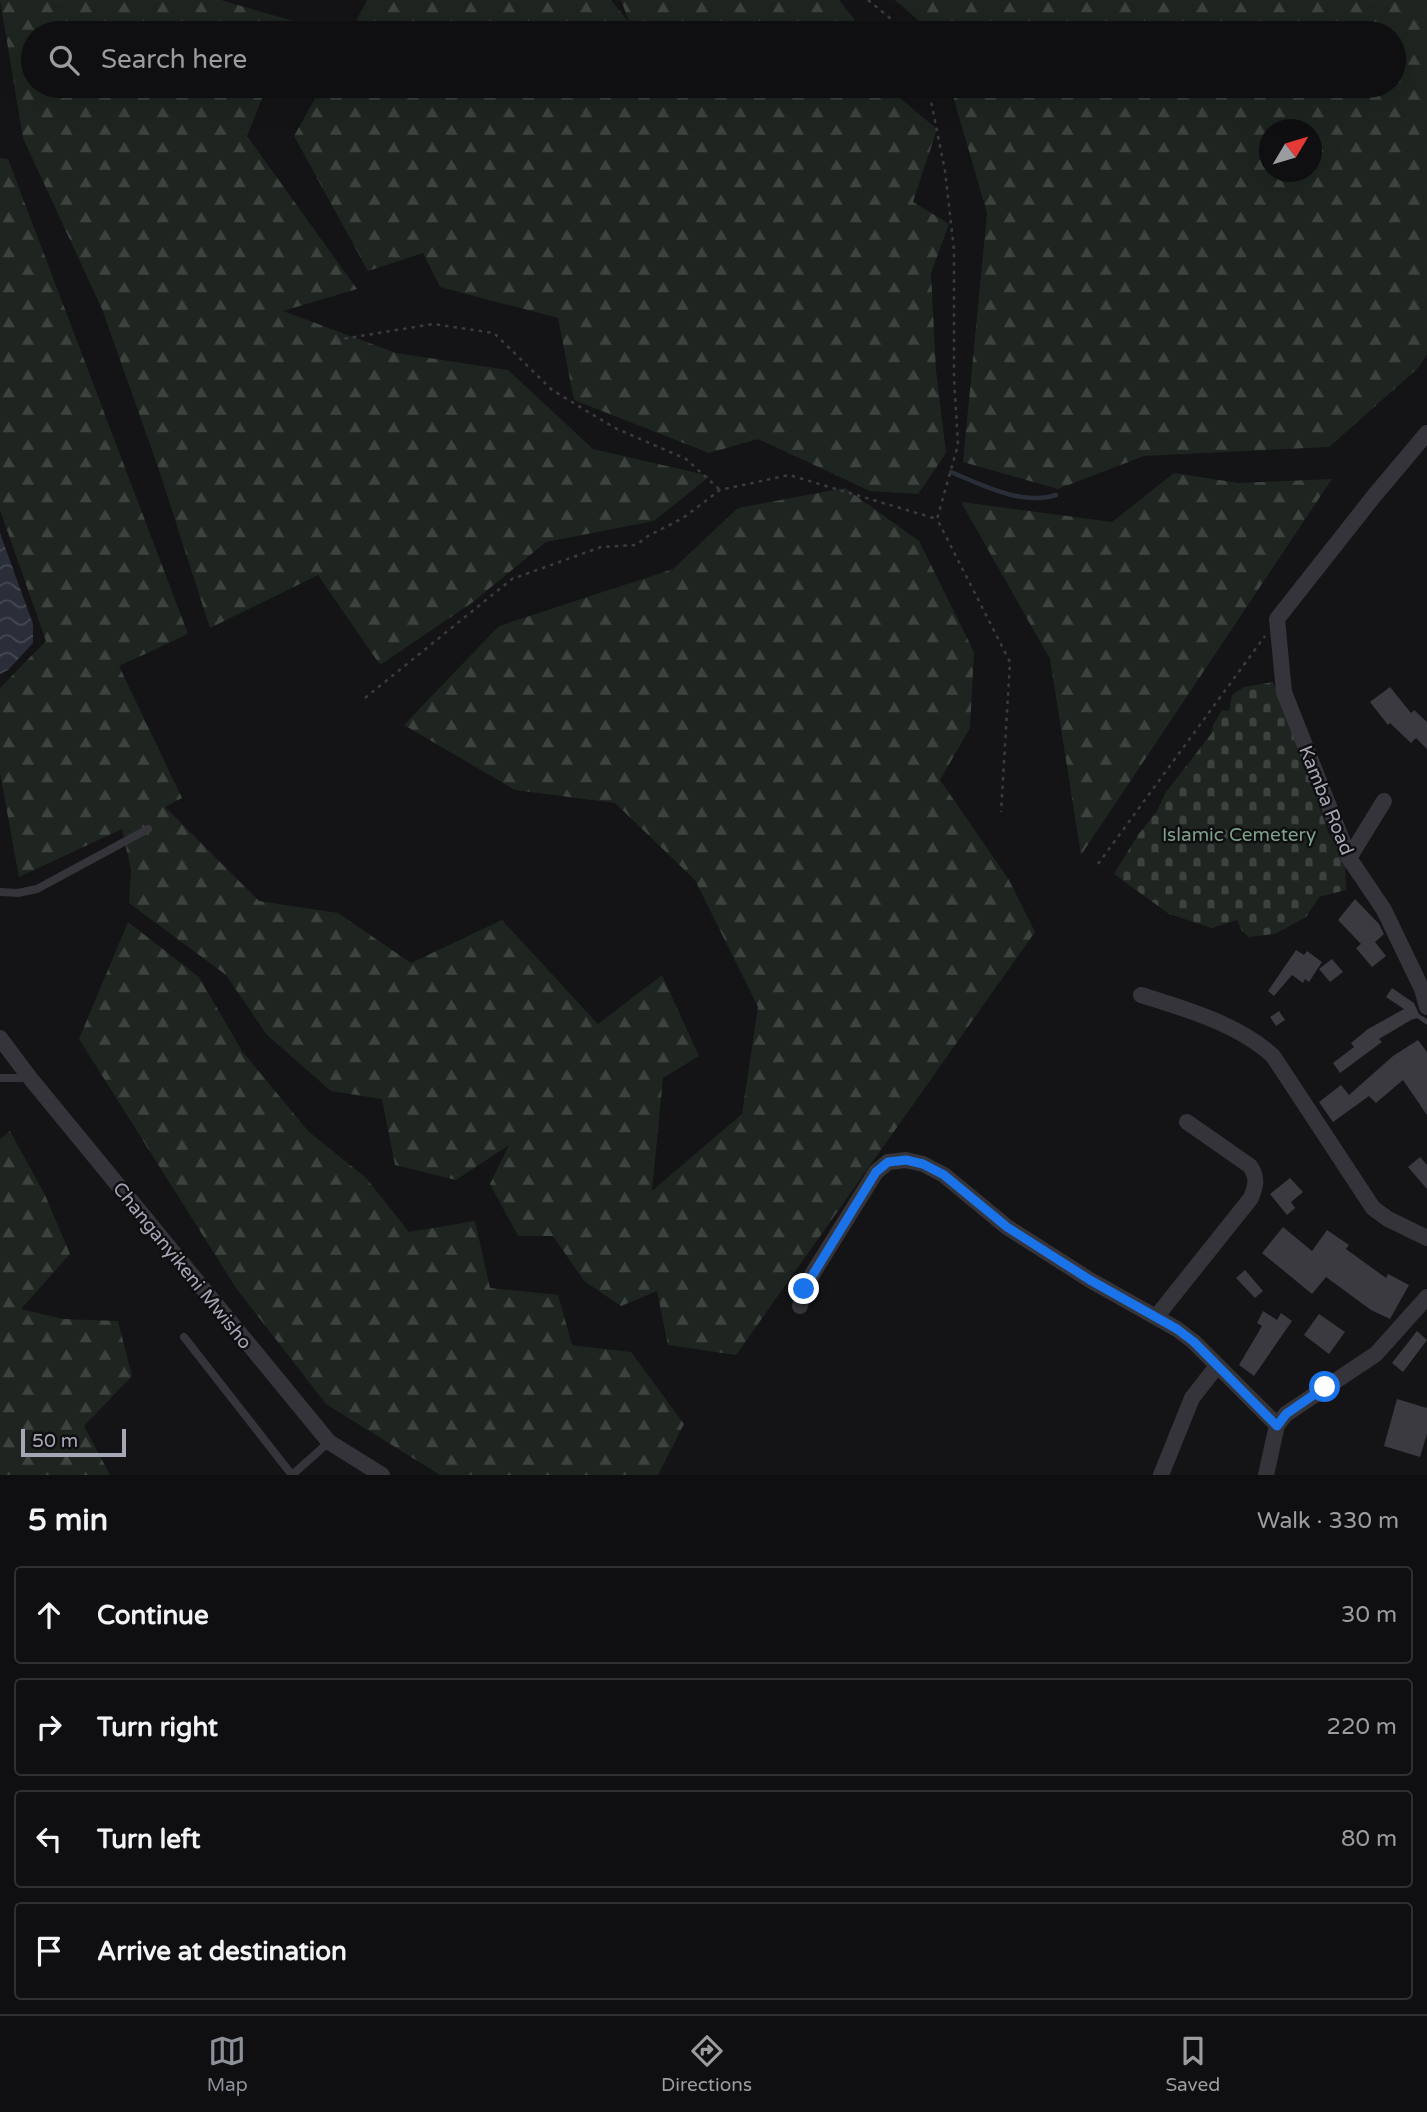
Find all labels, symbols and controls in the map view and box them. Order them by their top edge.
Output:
search box [21,21,1406,98]
icon: search [45,41,83,79]
text: Search here [101,44,247,75]
north arrow [1259,119,1322,182]
street label: Kamba Road [1294,742,1358,858]
park label: Islamic Cemetery [1162,824,1316,846]
street label: Changanyikeni Mwisho [108,1178,256,1354]
route end [788,1273,819,1304]
route start [1309,1371,1340,1402]
scale bar [21,1426,126,1458]
text: 50 m [32,1430,78,1452]
text: 5 min [28,1502,108,1539]
text: Walk · 330 m [1257,1507,1399,1535]
icon: ahead [30,1596,68,1634]
text: Continue [97,1600,209,1631]
text: 30 m [1341,1601,1397,1629]
icon: right [30,1708,68,1746]
text: Turn right [97,1712,218,1743]
text: 220 m [1327,1713,1397,1741]
icon: left [30,1820,68,1858]
text: Turn left [97,1824,200,1855]
text: 80 m [1341,1825,1397,1853]
icon: arrive [30,1932,68,1970]
text: Arrive at destination [97,1936,347,1967]
tab: Map [207,2032,248,2096]
tab: Directions [661,2032,752,2096]
tab: Saved [1165,2032,1220,2096]

